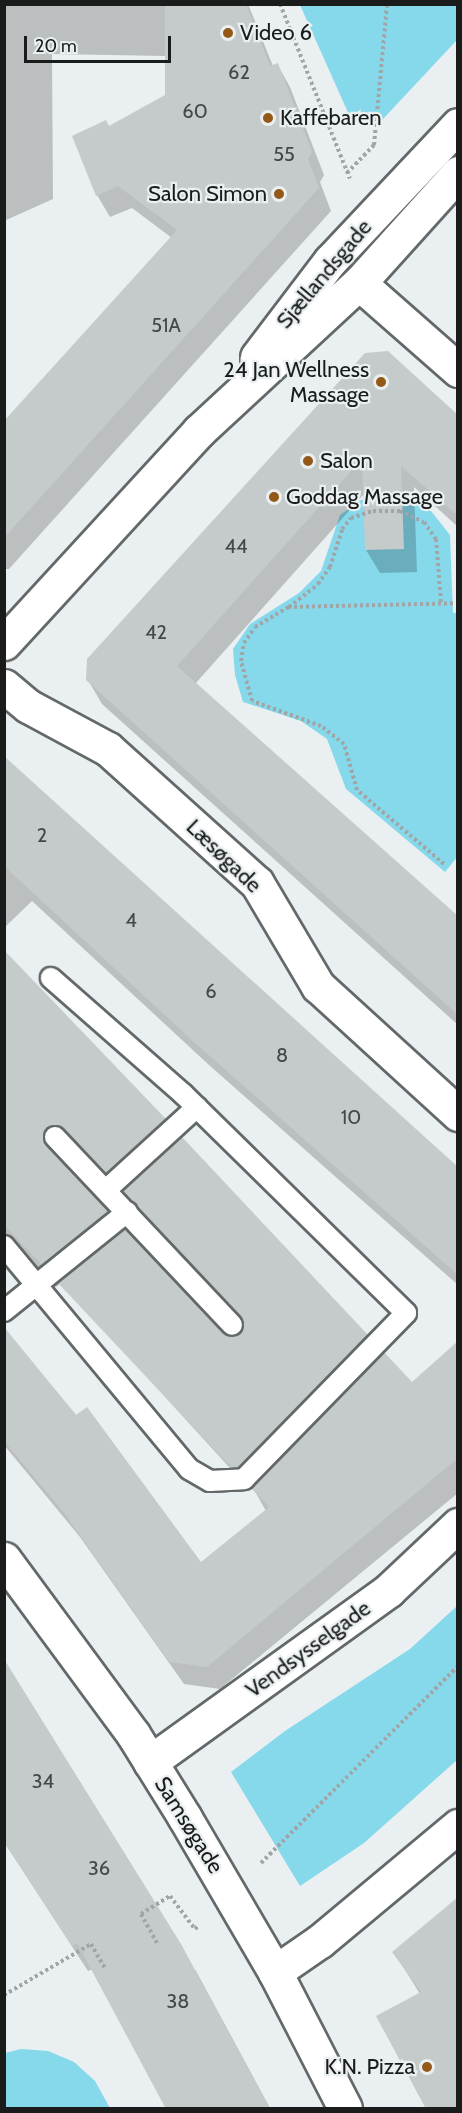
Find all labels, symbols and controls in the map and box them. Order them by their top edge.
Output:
place label: Video 6 [240,20,312,46]
scale bar [27,24,174,62]
marker: Video 6 [221,26,235,40]
text: 20 m [35,35,77,57]
house number: 62 [228,60,250,84]
house number: 60 [182,99,208,123]
place label: Kaffebaren [280,105,382,131]
marker: Kaffebaren [261,111,275,125]
house number: 55 [273,142,295,166]
place label: Salon Simon [148,181,267,207]
marker: Salon Simon [272,187,286,201]
street label: Sjællandsgade [271,214,377,334]
house number: 51A [151,313,181,337]
place label: 24 Jan Wellness Massage [223,356,369,408]
marker: 24 Jan Wellness Massage [374,375,388,389]
place label: Salon [320,448,373,474]
marker: Salon [301,454,315,468]
place label: Goddag Massage [286,484,443,510]
marker: Goddag Massage [267,490,281,504]
house number: 44 [224,534,248,558]
house number: 42 [145,620,167,644]
street label: Læsøgade [181,814,267,898]
house number: 2 [37,823,47,847]
house number: 4 [125,908,137,932]
house number: 6 [205,979,217,1003]
house number: 8 [276,1043,288,1067]
house number: 10 [341,1105,361,1129]
street label: Vendsysselgade [241,1595,375,1703]
house number: 34 [32,1769,54,1793]
street label: Samsøgade [149,1772,229,1878]
house number: 36 [88,1856,110,1880]
house number: 38 [167,1989,189,2013]
place label: K.N. Pizza [325,2054,415,2080]
marker: K.N. Pizza [420,2060,434,2074]

